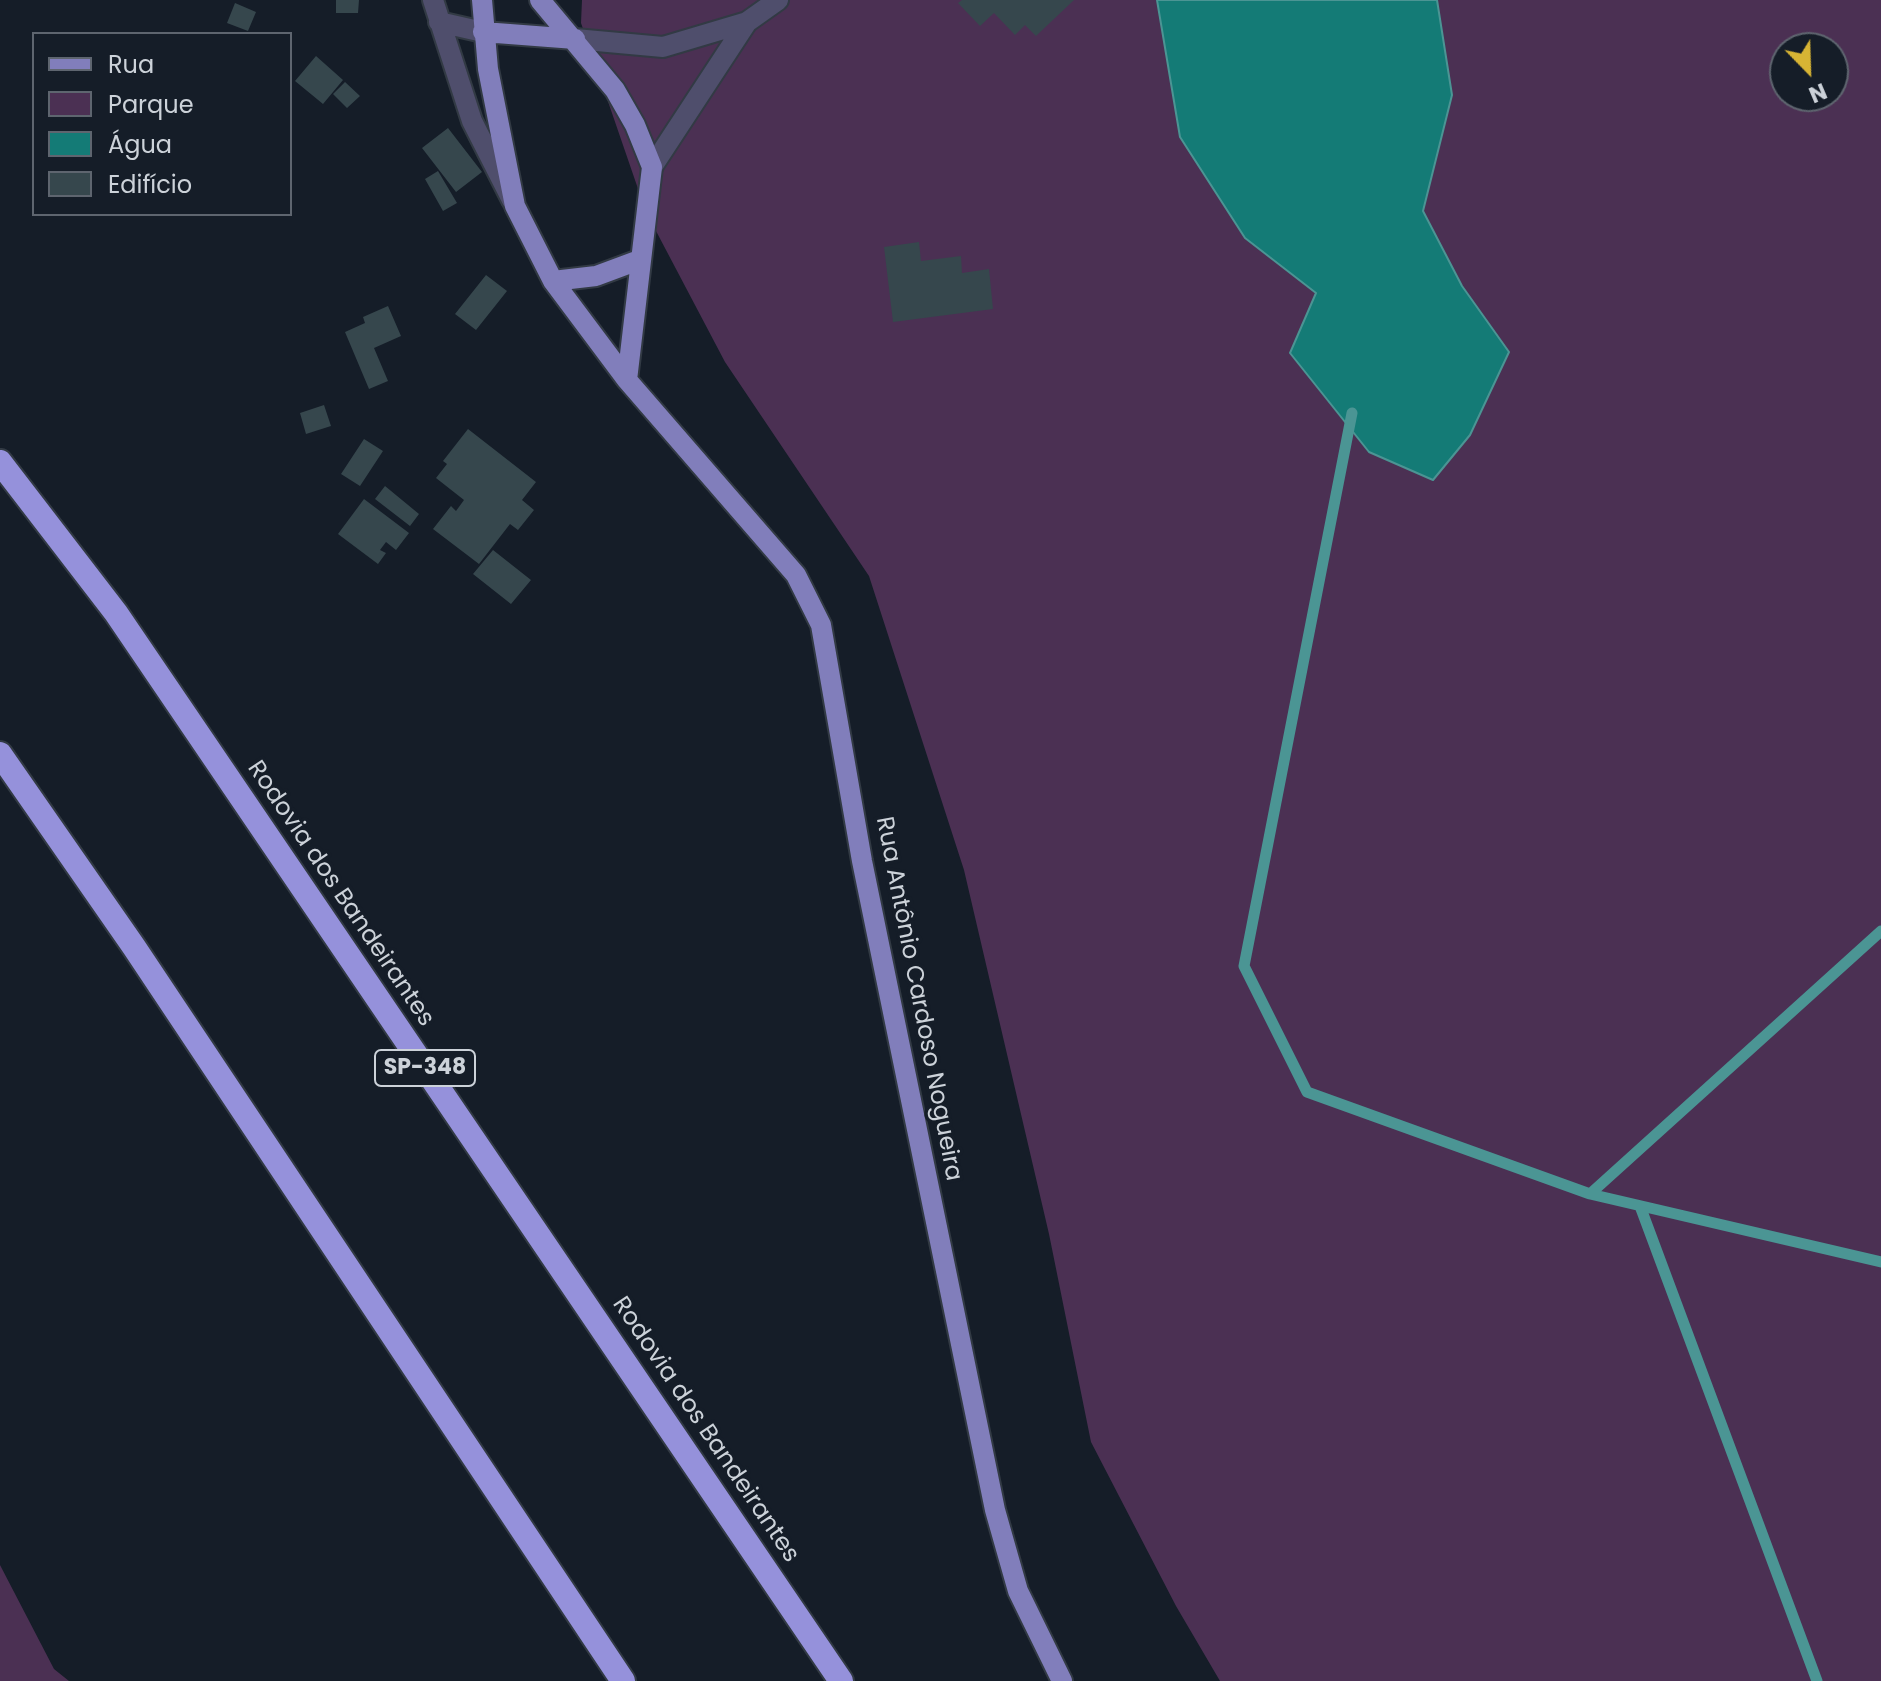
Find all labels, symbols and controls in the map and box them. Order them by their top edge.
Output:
legend [32,32,292,216]
north arrow [1769,32,1849,112]
text: Rua [108,48,154,81]
text: N [1804,75,1831,110]
text: Parque [108,88,194,121]
text: Água [108,128,172,161]
text: Edifício [108,168,192,201]
street label: Rodovia dos Bandeirantes [240,756,440,1032]
street label: Rua Antônio Cardoso Nogueira [869,814,967,1184]
road number: SP-348 [375,1050,475,1086]
street label: Rodovia dos Bandeirantes [605,1292,805,1568]

